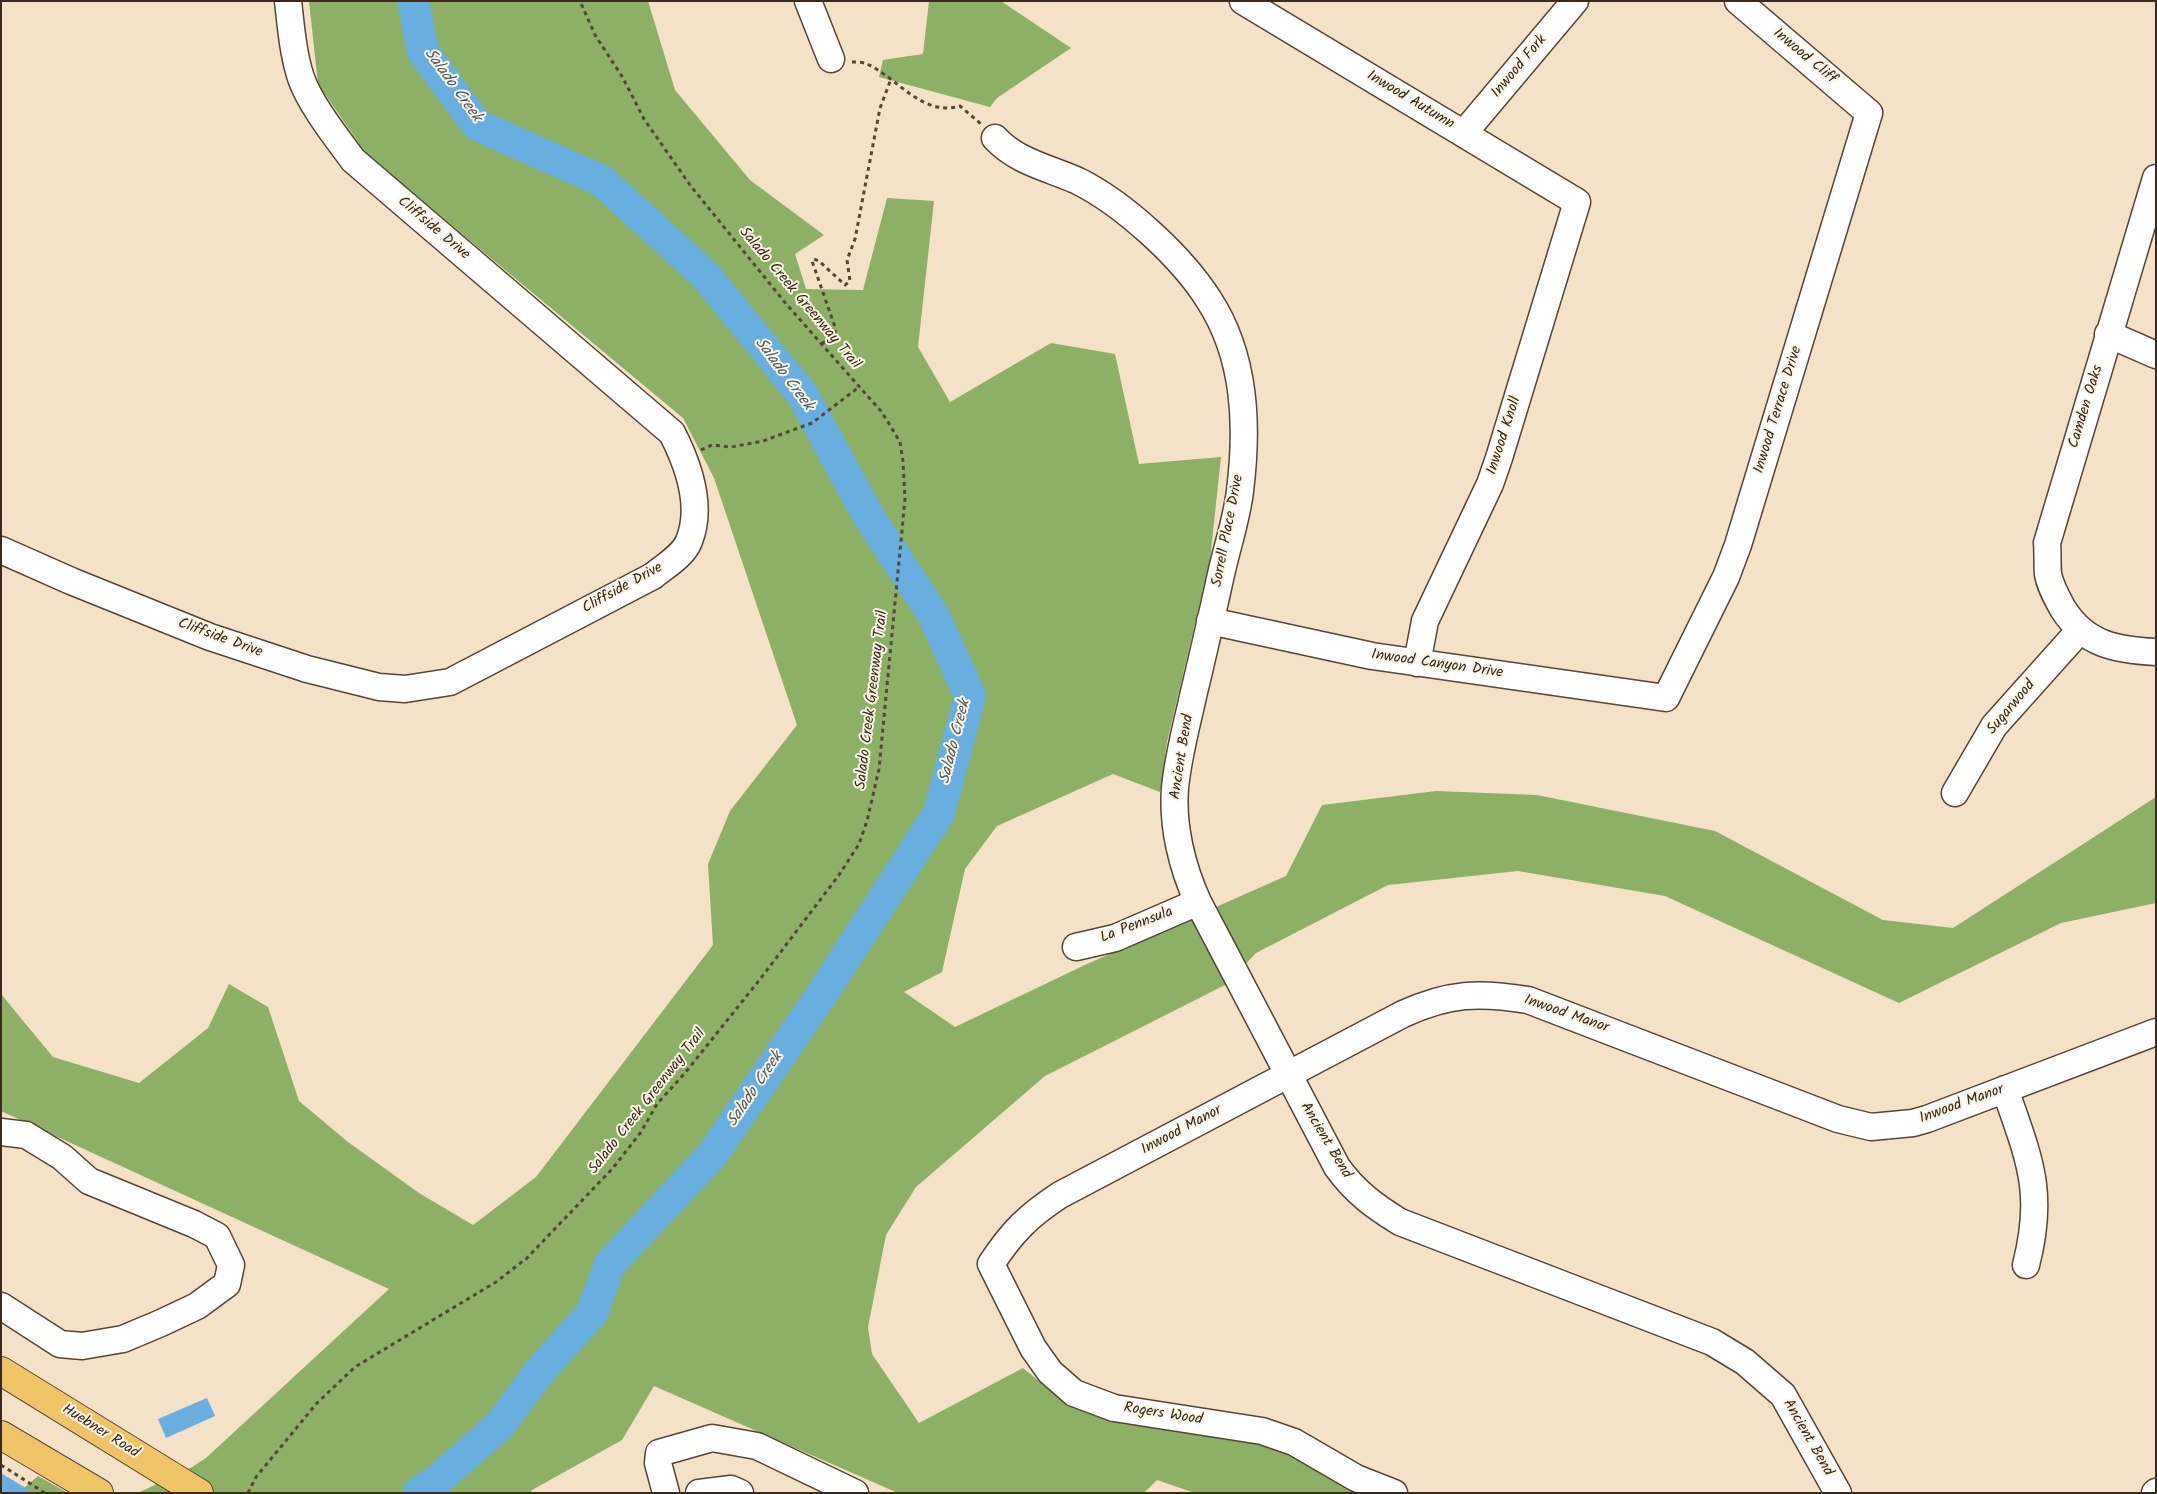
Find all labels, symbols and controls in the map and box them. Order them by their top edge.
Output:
street label: Inwood Cliff [1769,25,1839,89]
street label: Inwood Fork [1489,32,1551,102]
water label: Salado Creek [419,46,485,126]
street label: Inwood Autumn [1363,68,1457,134]
street label: Cliffside Drive [393,193,473,265]
street label: Salado Creek Greenway Trail [734,224,864,374]
water label: Salado Creek [749,335,817,415]
street label: Inwood Terrace Drive [1751,344,1807,476]
street label: Camden Oaks [2066,363,2108,451]
street label: Inwood Knoll [1484,395,1526,477]
street label: Sorrell Place Drive [1209,473,1249,589]
street label: Cliffside Drive [580,560,666,618]
street label: Salado Creek Greenway Trail [853,610,893,790]
street label: Cliffside Drive [175,615,265,663]
street label: Inwood Canyon Drive [1370,647,1504,683]
street label: Sugarwood [1984,677,2040,739]
water label: Salado Creek [936,698,976,786]
street label: Ancient Bend [1167,713,1199,801]
street label: La Pennsula [1098,904,1176,948]
street label: Inwood Manor [1521,992,1611,1038]
street label: Salado Creek Greenway Trail [586,1026,710,1178]
water label: Salado Creek [724,1049,788,1131]
street label: Inwood Manor [1917,1081,2007,1129]
street label: Ancient Bend [1295,1100,1355,1182]
street label: Inwood Manor [1139,1102,1225,1160]
street label: Ancient Bend [1778,1396,1836,1480]
street label: Rogers Wood [1122,1400,1204,1430]
street label: Huebner Road [58,1401,142,1463]

